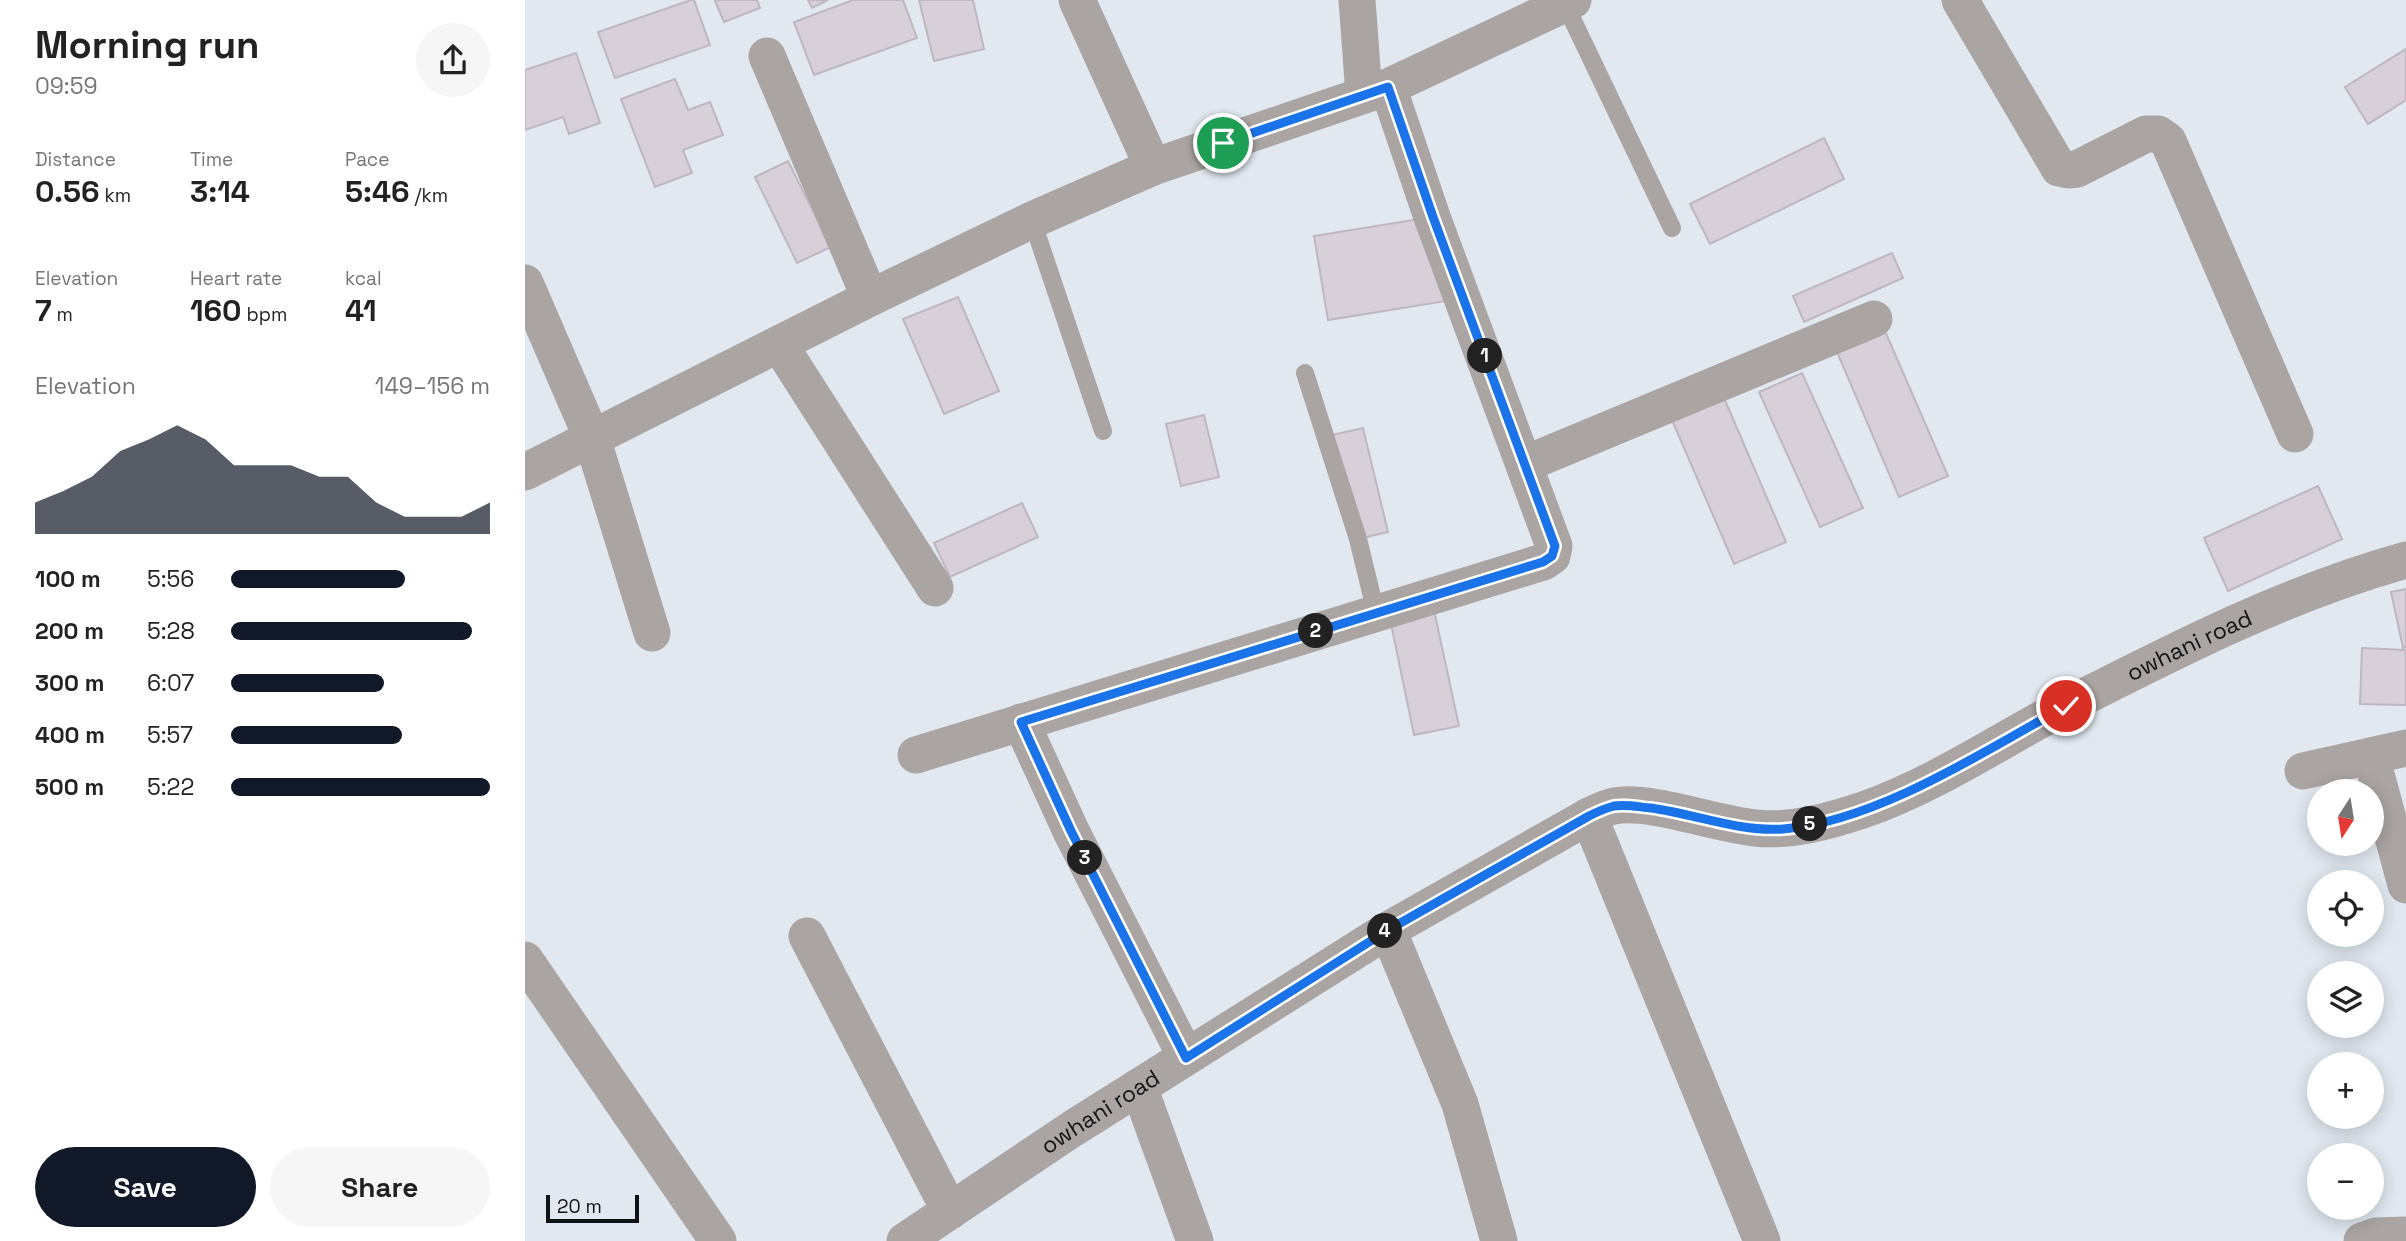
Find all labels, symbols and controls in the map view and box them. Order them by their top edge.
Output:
text: Morning run [35,21,260,69]
button: share [416,23,490,97]
text: 09:59 [35,71,98,101]
pin [1193,113,1253,173]
icon: arrive [1204,124,1242,162]
text: Distance [35,147,116,172]
text: Time [190,147,233,172]
text: Pace [345,147,389,172]
text: 0.56 [35,172,100,211]
text: 3:14 [190,172,250,211]
text: 5:46 [345,172,410,211]
text: km [100,183,131,208]
text: /km [410,183,448,208]
text: Elevation [35,266,118,291]
text: Heart rate [190,266,282,291]
text: kcal [345,266,382,291]
text: 7 [35,291,52,330]
text: 160 [190,291,242,330]
text: 41 [345,291,377,330]
text: m [52,302,73,327]
text: bpm [242,302,287,327]
pin: 1 [1467,338,1503,374]
text: 1 [1480,343,1489,368]
text: Elevation [35,371,136,401]
text: 149–156 m [375,371,490,401]
text: 100 m [35,564,101,594]
text: 5:56 [147,564,194,594]
street label: owhani road [2121,603,2257,688]
pin: 2 [1299,614,1333,648]
text: 200 m [35,616,104,646]
text: 5:28 [147,616,195,646]
text: 2 [1310,618,1321,643]
text: 300 m [35,668,104,698]
text: 6:07 [147,668,194,698]
pin [2036,676,2096,736]
icon: check [2047,687,2085,725]
text: 400 m [35,720,105,750]
text: 5:57 [147,720,193,750]
text: 500 m [35,772,104,802]
text: 5:22 [147,772,194,802]
north arrow [2307,779,2383,856]
map controls [2307,779,2384,1220]
pin: 5 [1793,806,1827,842]
text: 5 [1804,811,1815,836]
pin: 3 [1067,840,1103,876]
text: 3 [1079,845,1090,870]
button: locate [2307,870,2384,947]
pin: 4 [1367,914,1403,948]
text: 4 [1378,918,1391,943]
button: layers [2307,961,2384,1038]
button: + [2307,1052,2384,1129]
street label: owhani road [1035,1063,1165,1161]
button: − [2307,1143,2384,1220]
button: Save [35,1147,256,1227]
button: Share [270,1147,490,1227]
scale bar [546,1192,639,1224]
text: 20 m [557,1194,602,1219]

